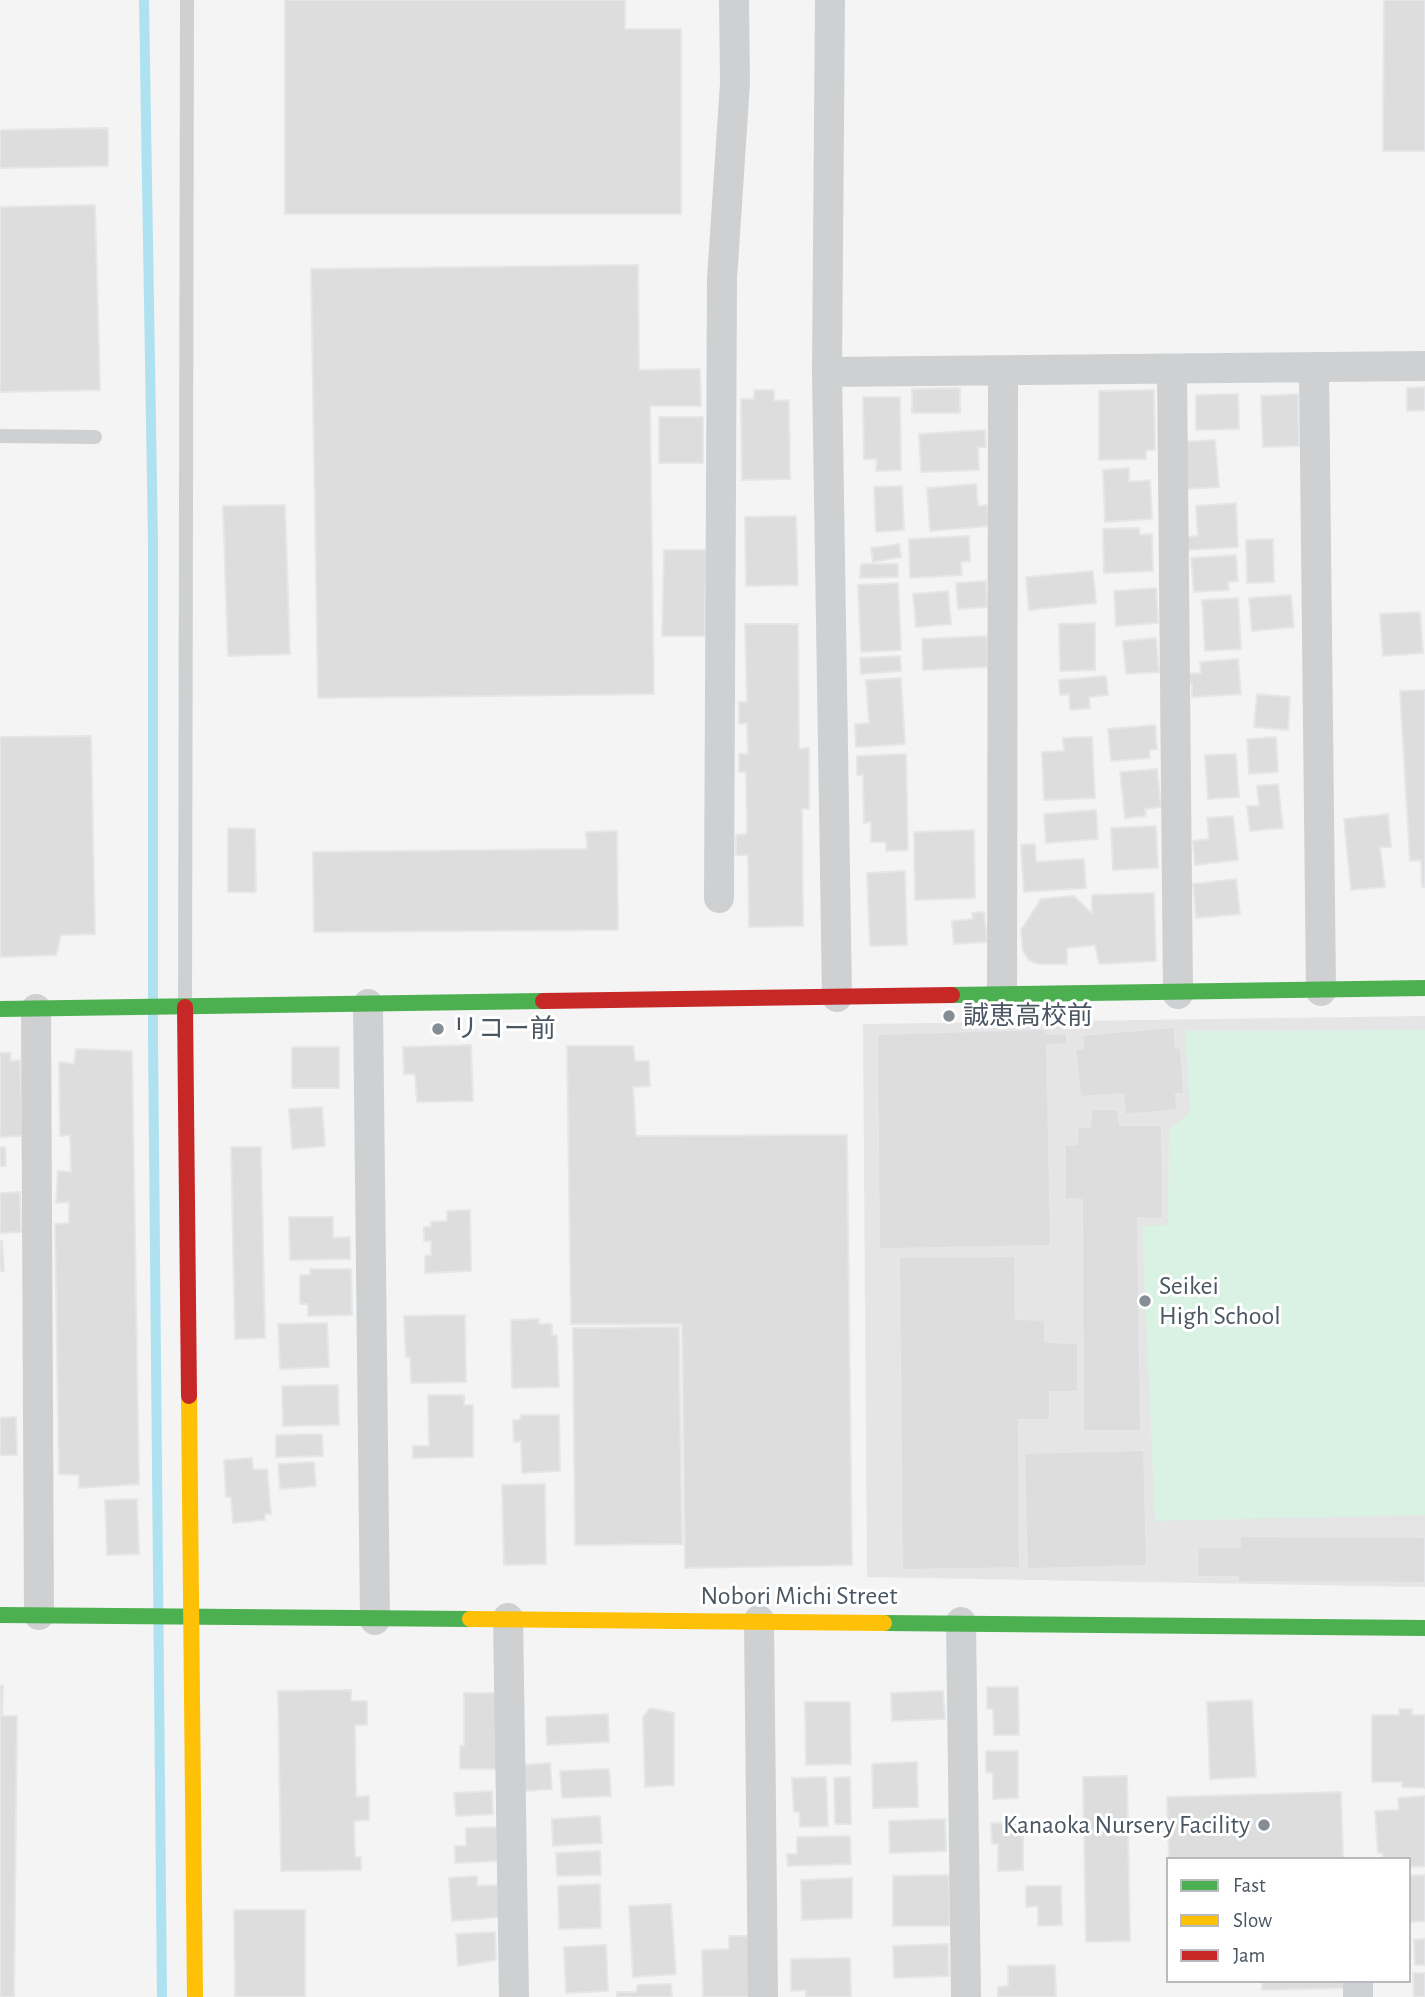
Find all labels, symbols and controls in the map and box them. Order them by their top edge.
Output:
place label: 誠恵高校前 [963,1000,1093,1032]
marker: 誠恵高校前 [941,1008,957,1024]
place label: リコー前 [452,1013,556,1045]
marker: リコー前 [430,1021,446,1037]
place label: Seikei High School [1159,1270,1281,1332]
marker: Seikei High School [1137,1293,1153,1309]
street label: Nobori Michi Street [701,1580,897,1612]
place label: Kanaoka Nursery Facility [1003,1809,1250,1841]
marker: Kanaoka Nursery Facility [1256,1817,1272,1833]
legend [1166,1857,1411,1983]
text: Fast [1233,1875,1266,1896]
text: Slow [1233,1910,1272,1931]
text: Jam [1233,1945,1265,1966]

